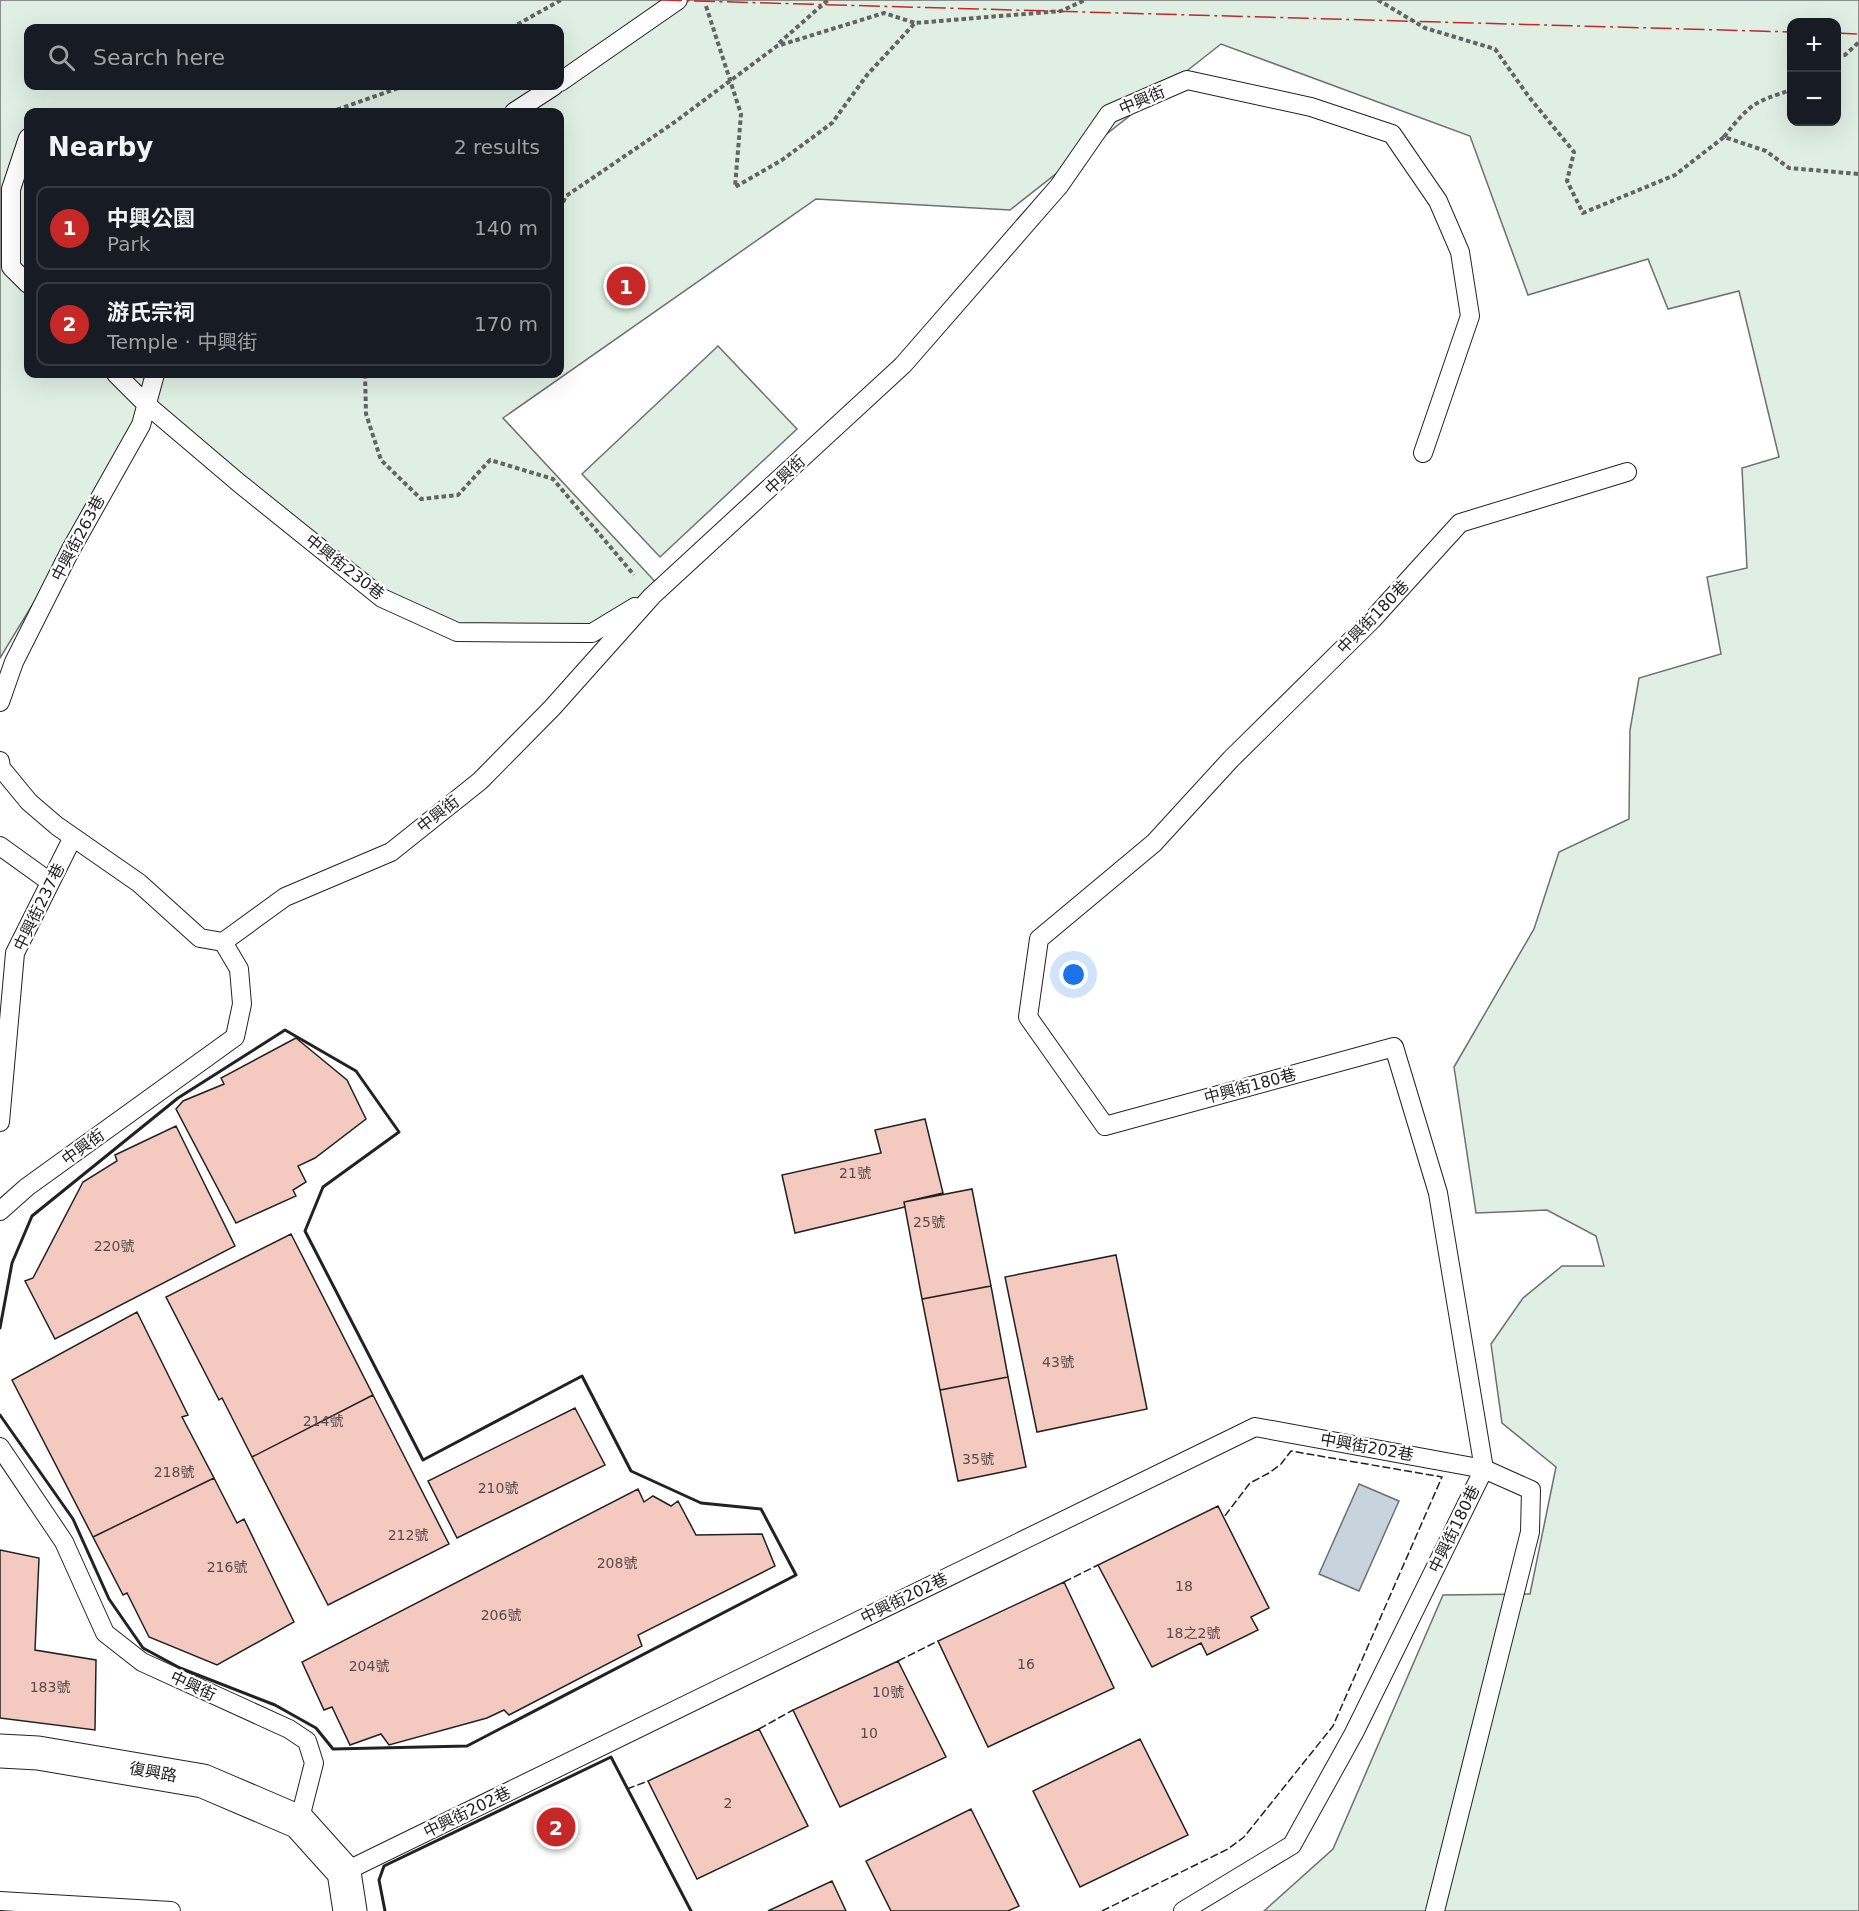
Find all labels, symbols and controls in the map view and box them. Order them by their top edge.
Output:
map controls [1787,18,1841,126]
button: + [1787,18,1841,72]
search box [24,24,564,90]
icon: search [45,41,78,74]
text: Search here [93,45,225,70]
button: − [1787,72,1841,126]
street label: 中興街 [1116,82,1168,118]
text: Nearby [48,132,153,162]
text: 2 results [454,135,540,159]
text: 中興公園 [107,206,195,231]
text: 1 [63,216,76,240]
text: 140 m [474,216,538,240]
text: Park [107,232,150,256]
pin: 1 [606,264,646,308]
text: 游氏宗祠 [107,300,195,325]
text: 2 [63,312,76,336]
text: 170 m [474,312,538,336]
text: Temple · 中興街 [107,330,257,354]
street label: 中興街 [761,452,809,498]
street label: 中興街263巷 [47,492,109,584]
street label: 中興街230巷 [302,530,388,604]
street label: 中興街180巷 [1333,576,1413,658]
street label: 中興街 [413,792,463,836]
street label: 中興街237巷 [10,860,68,954]
your location [1059,960,1088,989]
street label: 中興街180巷 [1202,1065,1298,1107]
street label: 中興街 [58,1125,108,1169]
house number: 21號 [839,1165,871,1181]
house number: 25號 [913,1214,945,1230]
house number: 220號 [94,1238,134,1254]
house number: 43號 [1042,1354,1074,1370]
house number: 214號 [303,1413,343,1429]
street label: 中興街202巷 [1319,1429,1415,1465]
house number: 35號 [962,1451,994,1467]
house number: 218號 [154,1464,194,1480]
house number: 210號 [478,1480,518,1496]
street label: 中興街180巷 [1425,1482,1483,1576]
house number: 212號 [388,1527,428,1543]
house number: 208號 [597,1555,637,1571]
house number: 216號 [207,1559,247,1575]
street label: 中興街202巷 [857,1569,951,1627]
house number: 18 [1175,1578,1193,1594]
house number: 206號 [481,1607,521,1623]
house number: 18之2號 [1166,1625,1220,1641]
house number: 16 [1017,1656,1035,1672]
house number: 204號 [349,1658,389,1674]
street label: 中興街 [167,1667,219,1705]
house number: 183號 [30,1679,70,1695]
house number: 10號 [872,1684,904,1700]
house number: 10 [860,1725,878,1741]
street label: 復興路 [128,1758,178,1786]
street label: 中興街202巷 [420,1783,514,1841]
house number: 2 [724,1795,732,1811]
pin: 2 [536,1804,576,1850]

